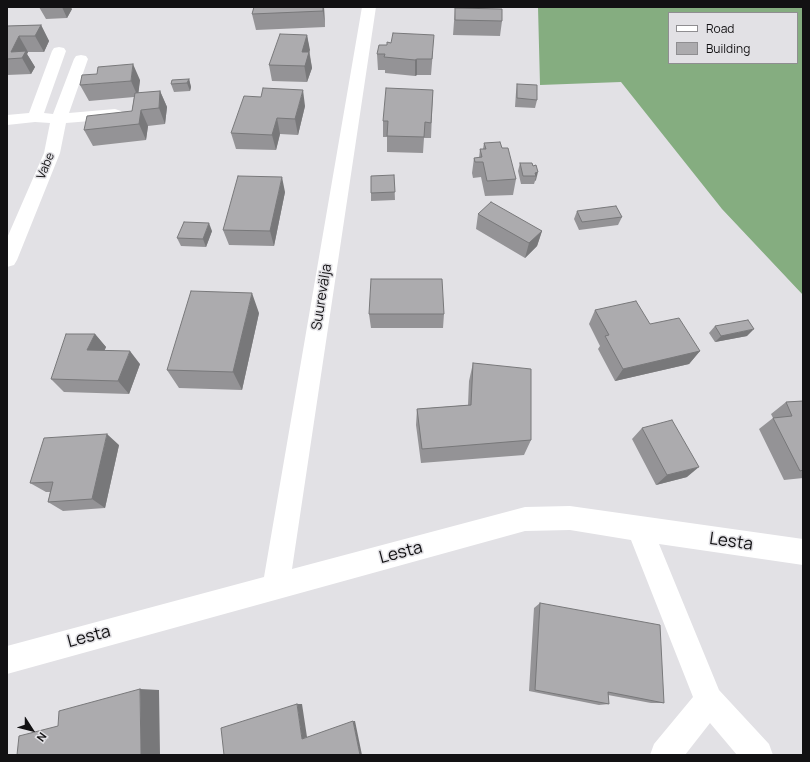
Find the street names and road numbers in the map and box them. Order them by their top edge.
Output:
street label: Vabe [34,151,58,181]
street label: Suurevälja [308,263,336,331]
street label: Lesta [708,529,754,555]
street label: Lesta [377,537,425,569]
street label: Lesta [65,621,113,653]

